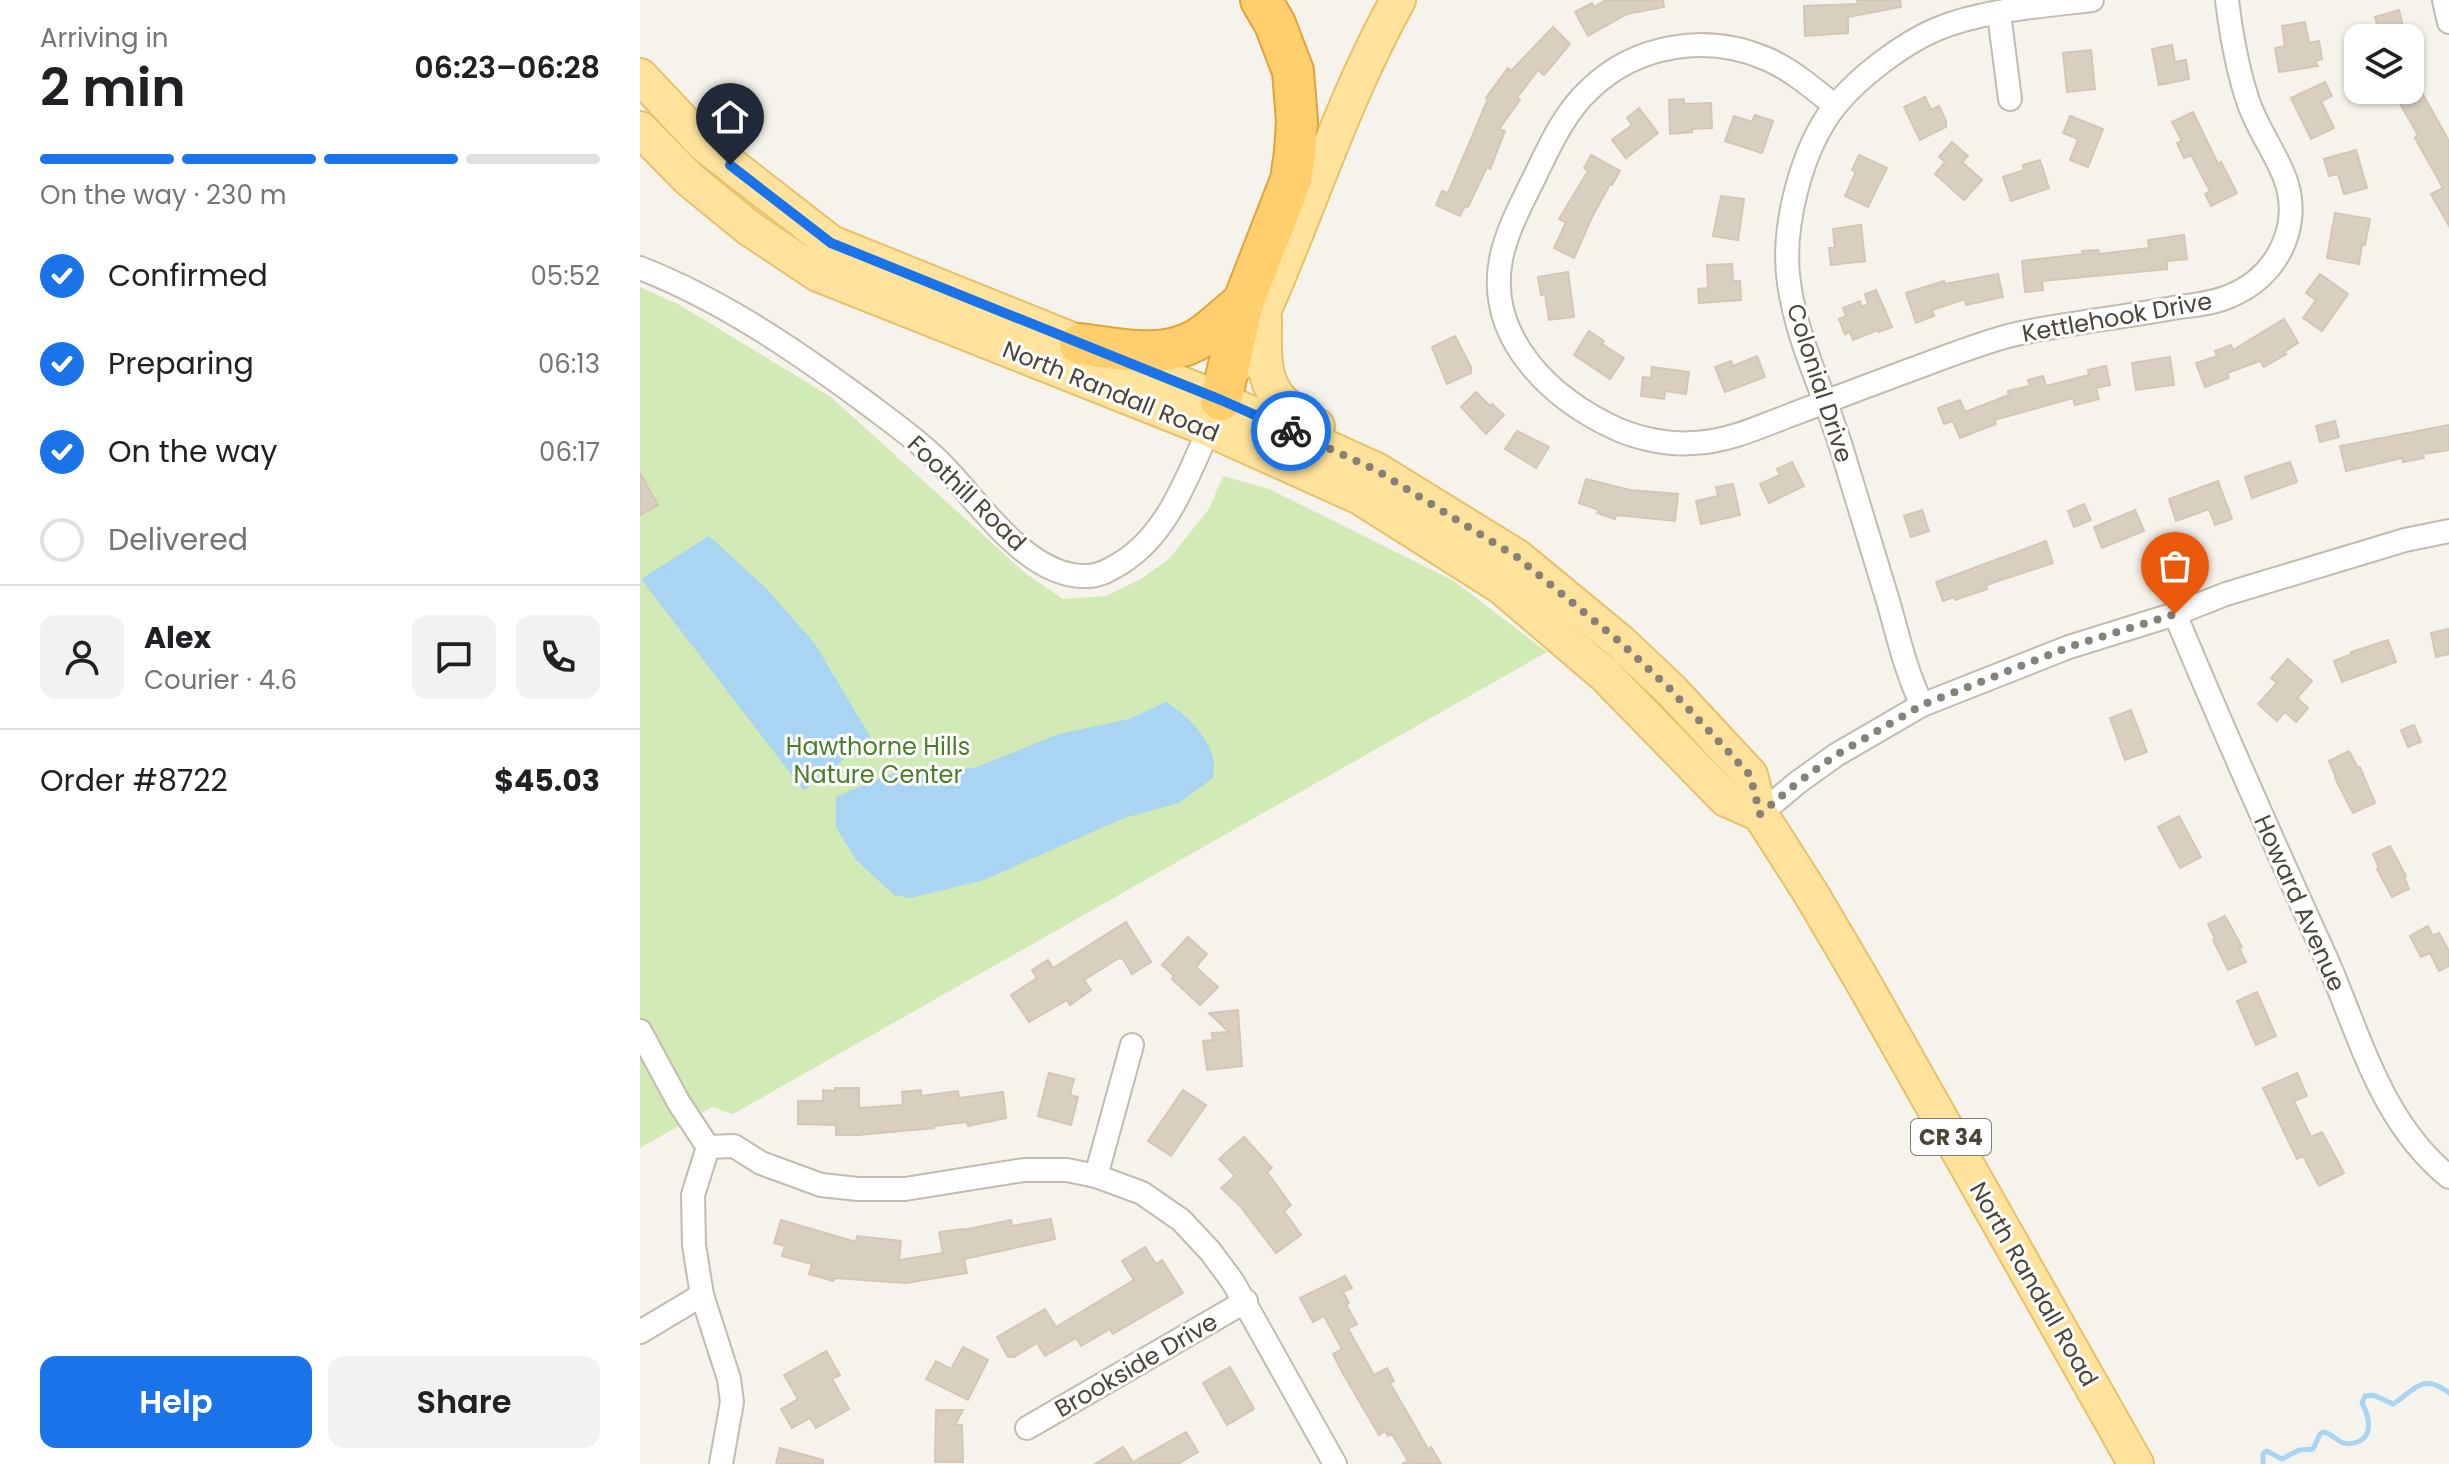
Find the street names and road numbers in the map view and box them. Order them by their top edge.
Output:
street label: Kettlehook Drive [2019,284,2215,350]
street label: Colonial Drive [1779,299,1861,467]
street label: North Randall Road [998,332,1224,450]
street label: Foothill Road [900,428,1034,558]
street label: Howard Avenue [2246,810,2354,996]
road number: CR 34 [1911,1119,1991,1155]
street label: North Randall Road [1962,1176,2106,1392]
street label: Brookside Drive [1049,1305,1223,1425]

